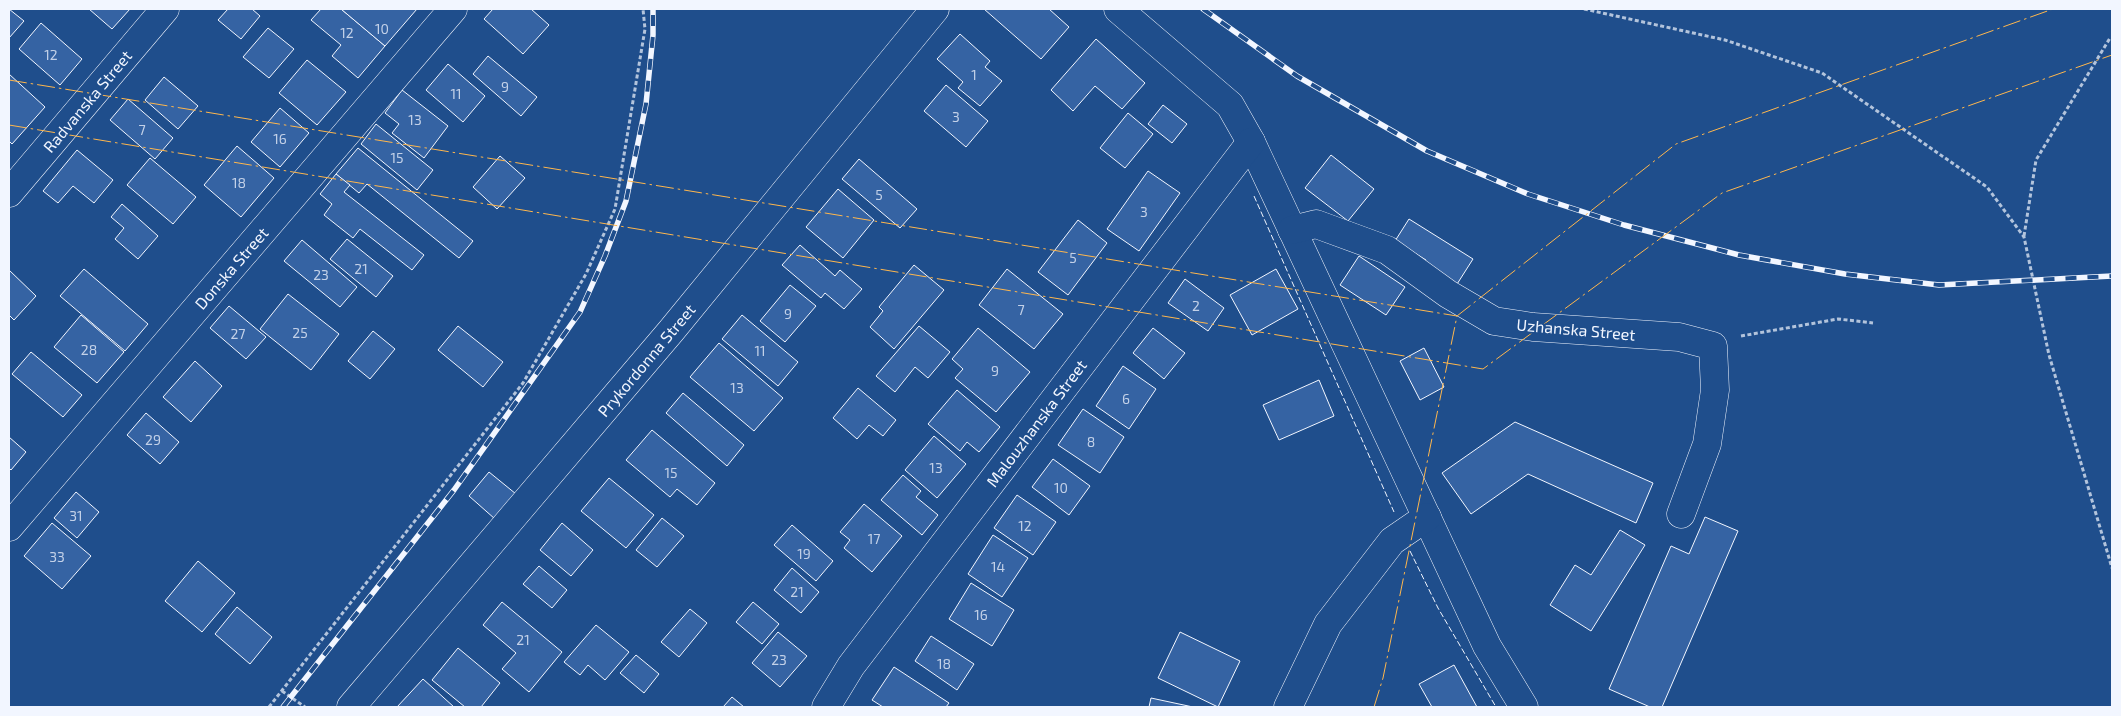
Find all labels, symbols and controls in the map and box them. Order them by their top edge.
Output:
house number: 10 [375,20,389,37]
house number: 12 [340,24,354,41]
street label: Radvanska Street [39,46,135,156]
house number: 12 [44,46,58,63]
house number: 1 [971,66,977,83]
house number: 9 [501,78,509,95]
house number: 11 [450,85,462,102]
house number: 3 [952,108,960,125]
house number: 13 [408,111,422,128]
house number: 7 [138,121,146,138]
house number: 16 [273,130,287,147]
house number: 15 [390,149,404,166]
house number: 18 [232,174,246,191]
house number: 5 [875,186,883,203]
house number: 3 [1140,203,1148,220]
street label: Donska Street [190,223,272,313]
house number: 5 [1069,249,1077,266]
house number: 21 [354,260,368,277]
house number: 23 [313,266,329,283]
house number: 2 [1192,297,1200,314]
street label: Prykordonna Street [593,300,699,420]
house number: 7 [1017,301,1025,318]
house number: 9 [784,305,792,322]
street label: Uzhanska Street [1516,314,1636,344]
house number: 25 [292,324,308,341]
house number: 27 [230,325,246,342]
house number: 28 [81,341,97,358]
house number: 11 [754,342,766,359]
street label: Malouzhanska Street [982,356,1090,490]
house number: 9 [991,362,999,379]
house number: 13 [730,379,744,396]
house number: 6 [1122,390,1130,407]
house number: 29 [145,431,161,448]
house number: 8 [1087,433,1095,450]
house number: 13 [929,459,943,476]
house number: 15 [664,464,678,481]
house number: 10 [1054,479,1068,496]
house number: 31 [69,507,83,524]
house number: 12 [1018,517,1032,534]
house number: 17 [868,530,880,547]
house number: 19 [797,545,811,562]
house number: 33 [49,548,65,565]
house number: 14 [991,558,1005,575]
house number: 21 [790,583,804,600]
house number: 16 [974,606,988,623]
house number: 21 [516,631,530,648]
house number: 23 [771,651,787,668]
house number: 18 [937,655,951,672]

